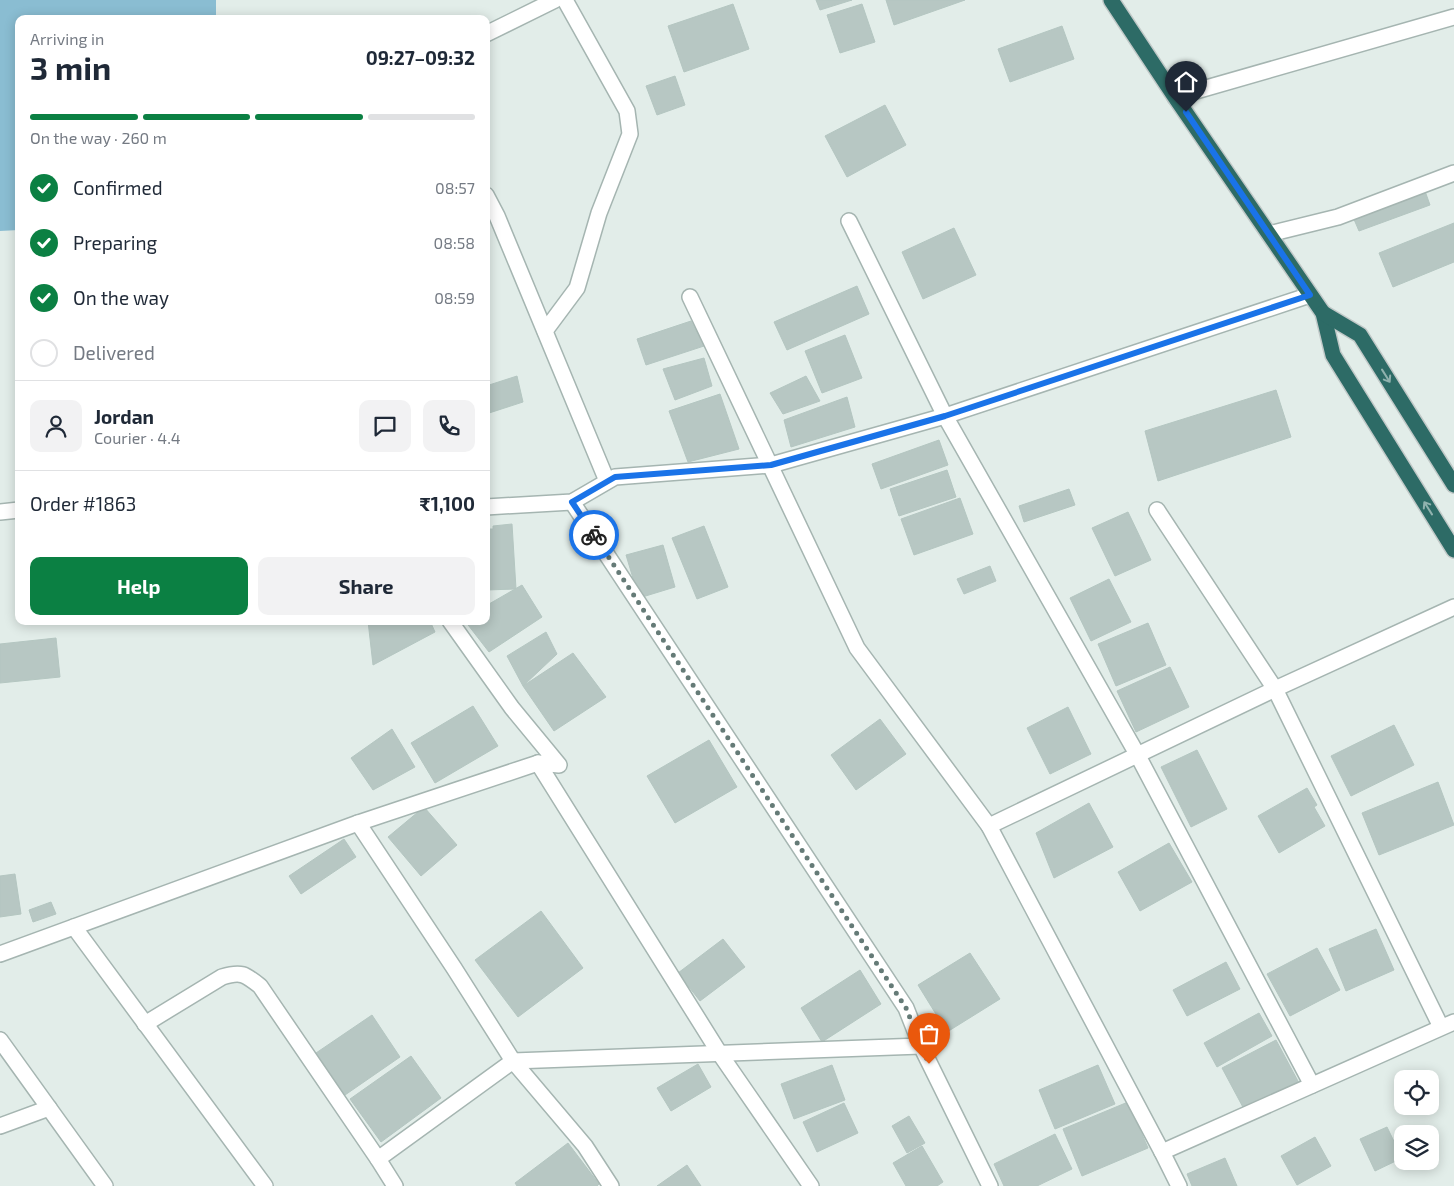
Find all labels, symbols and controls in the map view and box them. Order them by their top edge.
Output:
text: Arriving in [30,29,104,48]
text: 09:27–09:32 [366,46,475,69]
text: 3 min [30,48,111,86]
pin [1165,61,1207,112]
icon: home [1172,68,1200,96]
text: On the way · 260 m [30,128,167,147]
icon: check [30,174,58,202]
text: Confirmed [73,176,163,199]
text: 08:57 [435,178,475,197]
icon: check [30,229,58,257]
text: Preparing [73,231,157,254]
text: 08:58 [434,233,475,252]
icon: check [30,284,58,312]
text: On the way [73,286,169,309]
text: 08:59 [434,288,475,307]
text: Delivered [73,341,155,364]
one-way arrow [1381,369,1391,383]
button: person [30,400,82,452]
button: chat [359,400,411,452]
button: phone [423,400,475,452]
text: Jordan [94,405,154,428]
text: Courier · 4.4 [94,428,181,447]
text: Order #1863 [30,492,136,515]
text: ₹1,100 [420,492,475,515]
one-way arrow [1423,502,1433,516]
courier [569,510,619,560]
icon: bike [580,521,608,549]
button: Help [30,557,248,615]
button: Share [258,557,475,615]
pin [908,1013,950,1064]
icon: bag [915,1020,943,1048]
map controls [1394,1070,1439,1170]
button: locate [1394,1070,1439,1115]
button: layers [1394,1125,1439,1170]

